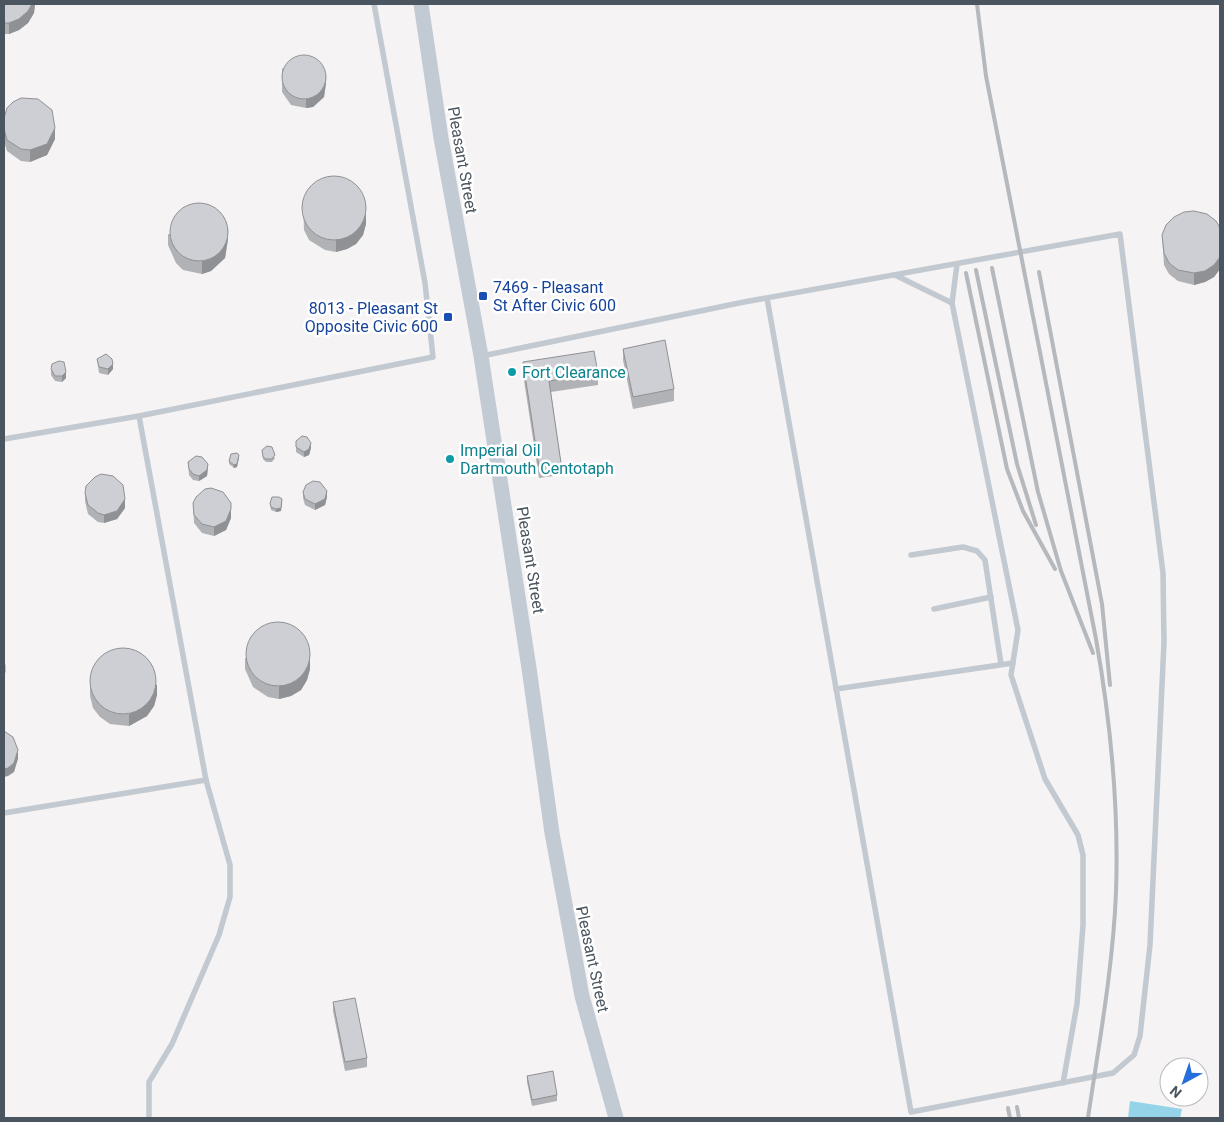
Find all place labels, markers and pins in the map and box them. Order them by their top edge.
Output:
place label: 7469 - Pleasant St After Civic 600 [493,278,616,315]
marker: 7469 - Pleasant St After Civic 600 [477,290,489,302]
place label: 8013 - Pleasant St Opposite Civic 600 [305,299,438,336]
marker: 8013 - Pleasant St Opposite Civic 600 [442,311,454,323]
place label: Fort Clearance [522,363,626,382]
marker: Fort Clearance [506,366,518,378]
place label: Imperial Oil Dartmouth Centotaph [460,441,614,478]
marker: Imperial Oil Dartmouth Centotaph [444,453,456,465]

